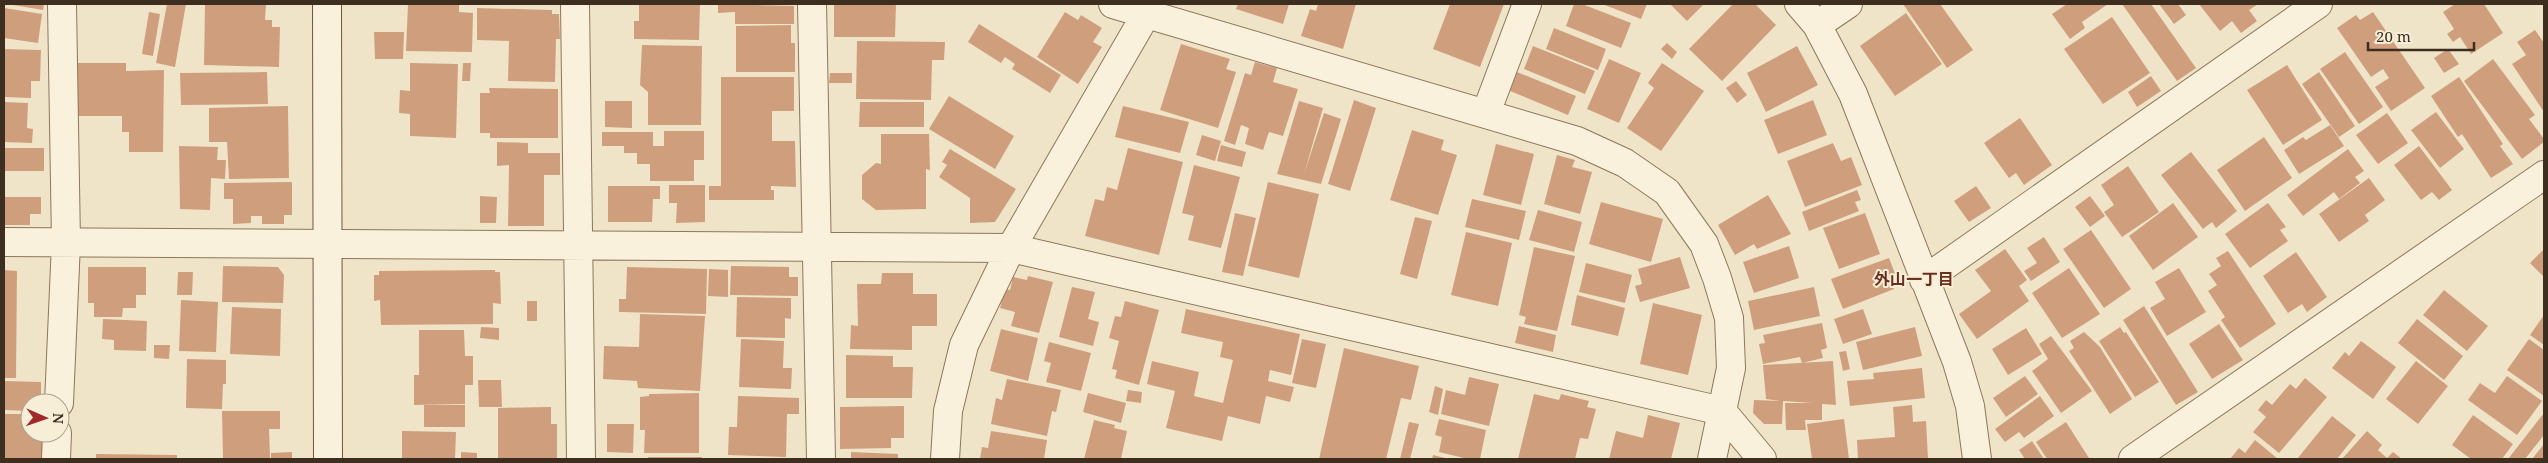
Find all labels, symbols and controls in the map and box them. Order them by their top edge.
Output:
scale bar [2368,20,2474,52]
text: 20 m [2376,26,2411,46]
district label: 外山一丁目 [1874,268,1954,290]
north arrow [20,393,70,443]
text: N [49,413,68,424]

